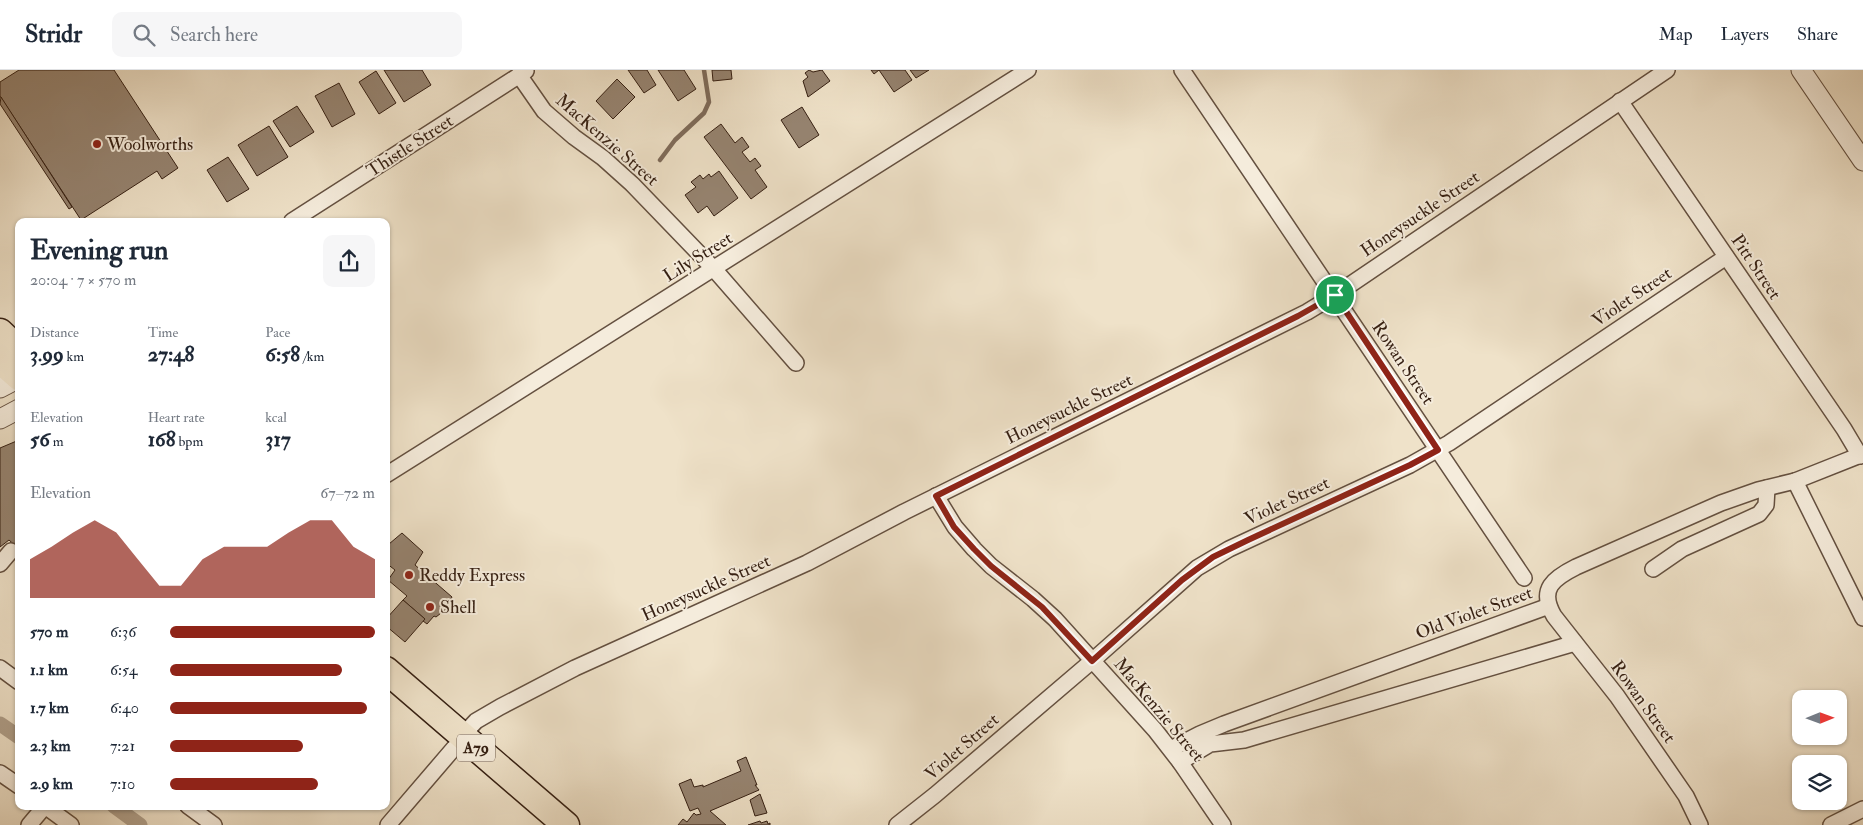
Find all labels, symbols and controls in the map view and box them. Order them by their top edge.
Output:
search box [112,12,462,57]
text: Stridr [25,19,82,50]
icon: search [130,21,158,49]
text: Search here [170,23,258,47]
text: Map [1659,23,1693,46]
text: Layers [1721,23,1769,46]
text: Share [1797,23,1838,46]
street label: MacKenzie Street [551,89,663,191]
street label: Thistle Street [362,109,458,183]
place label: Woolworths [106,133,193,156]
marker: Woolworths [91,138,103,150]
street label: Honeysuckle Street [1356,166,1484,262]
street label: Lily Street [659,227,737,287]
street label: Pitt Street [1726,230,1786,304]
text: Evening run [30,233,168,268]
button: share [323,235,375,287]
street label: Violet Street [1588,262,1676,332]
text: 20:04 · 7 × 570 m [30,270,136,290]
pin [1314,274,1356,316]
icon: arrive [1321,281,1349,309]
street label: Rowan Street [1367,317,1440,409]
text: Distance [30,324,79,341]
text: Time [148,324,178,341]
text: Pace [265,324,290,341]
text: 3.99 [30,341,64,368]
text: 27:48 [148,341,194,368]
text: 6:58 [265,341,300,368]
text: km [64,348,84,365]
text: /km [300,348,324,365]
street label: Honeysuckle Street [1002,368,1136,450]
text: Elevation [30,409,83,426]
text: Heart rate [148,409,205,426]
text: kcal [265,409,287,426]
text: 56 [30,426,50,453]
text: 168 [148,426,176,453]
text: 317 [265,426,291,453]
text: m [50,433,64,450]
text: bpm [176,433,203,450]
street label: Violet Street [1241,471,1333,531]
text: Elevation [30,483,91,503]
text: 67–72 m [320,483,375,503]
street label: Honeysuckle Street [638,549,774,627]
place label: Reddy Express [419,564,525,587]
marker: Reddy Express [403,569,415,581]
street label: Old Violet Street [1412,581,1536,645]
place label: Shell [440,596,477,619]
marker: Shell [424,601,436,613]
text: 570 m [30,622,68,642]
text: 6:36 [110,622,136,642]
street label: MacKenzie Street [1109,653,1209,767]
street label: Rowan Street [1605,656,1681,748]
text: 1.1 km [30,660,68,680]
text: 6:54 [110,660,137,680]
north arrow [1792,690,1848,745]
map controls [1792,690,1847,810]
text: 1.7 km [30,698,69,718]
text: 6:40 [110,698,139,718]
street label: Violet Street [920,708,1004,786]
road number: A79 [457,734,495,761]
text: 2.3 km [30,736,71,756]
text: 7:21 [110,736,135,756]
button: layers [1792,755,1847,810]
text: 2.9 km [30,774,73,794]
text: 7:10 [110,774,135,794]

